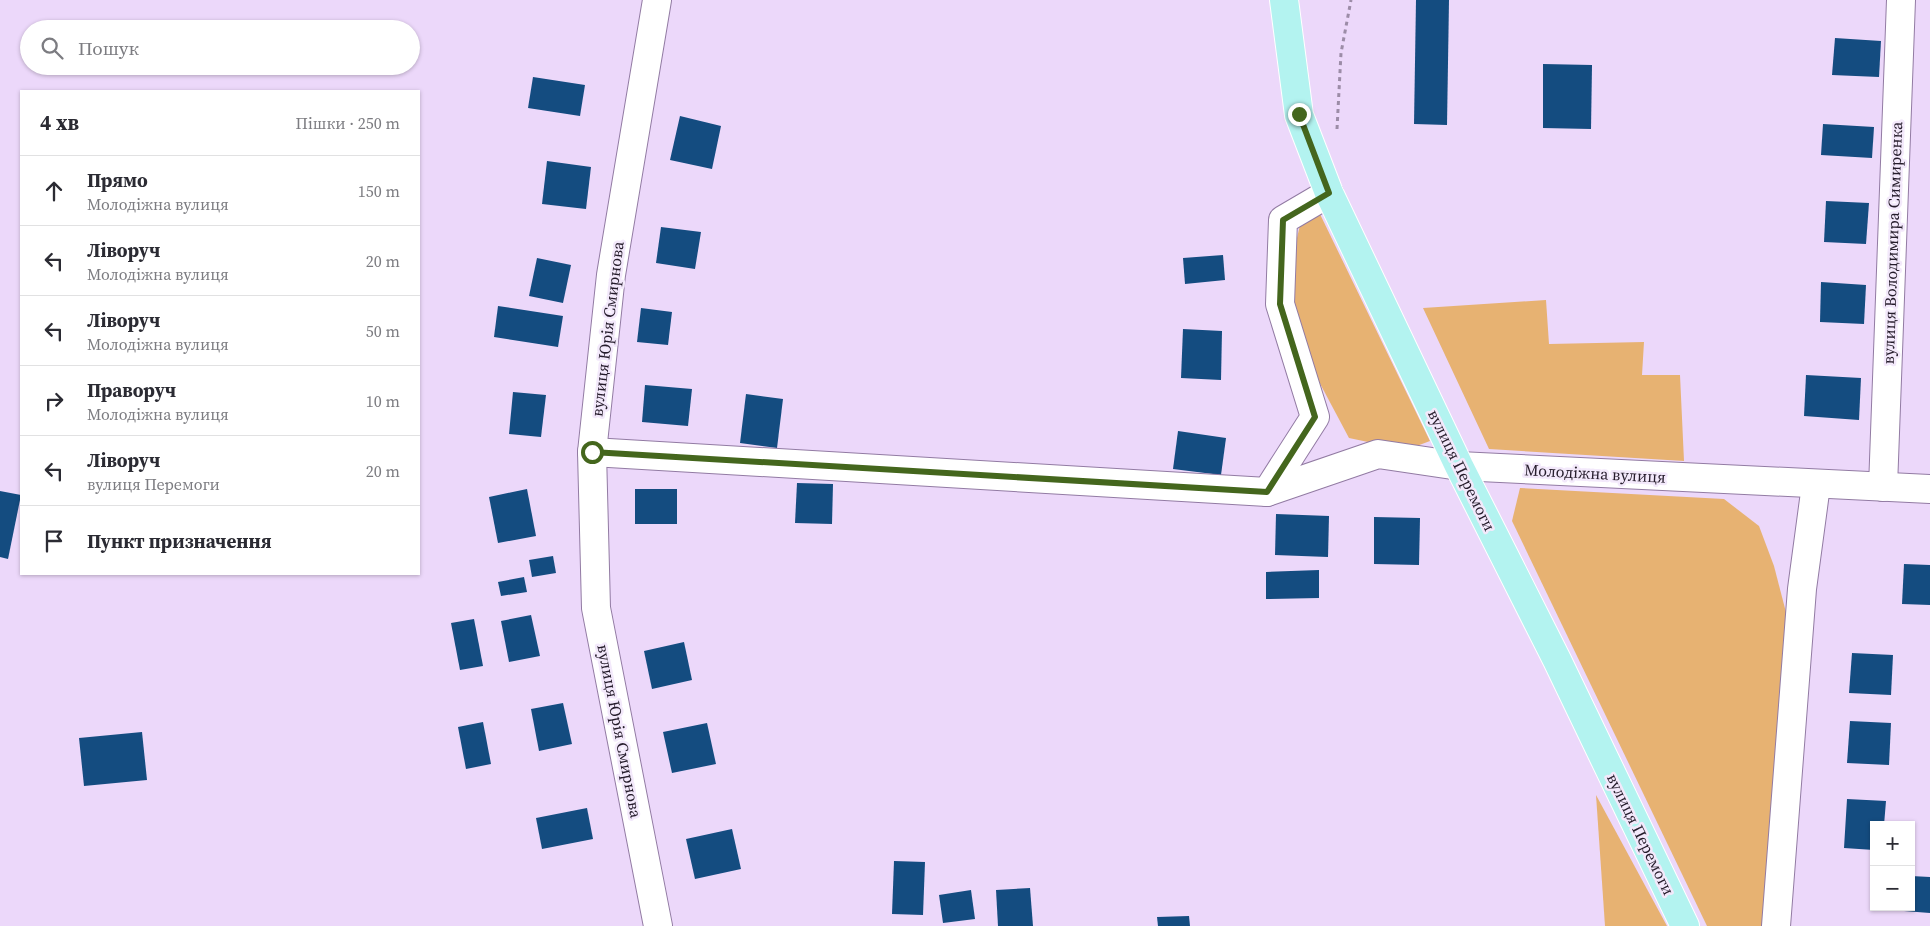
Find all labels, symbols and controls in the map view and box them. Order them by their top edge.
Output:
search box [20,20,420,75]
icon: search [38,34,66,62]
text: Пошук [78,35,139,61]
route end [1288,103,1311,126]
text: 4 хв [40,108,79,137]
text: Пішки · 250 m [296,112,400,134]
street label: вулиця Володимира Симиренка [1877,120,1907,365]
text: Прямо [87,167,148,193]
icon: ahead [40,177,68,205]
text: 150 m [358,180,400,202]
text: Молодіжна вулиця [87,193,229,215]
text: Ліворуч [87,237,160,263]
street label: вулиця Юрія Смирнова [585,239,629,418]
icon: left [40,247,68,275]
text: 20 m [366,250,400,272]
text: Молодіжна вулиця [87,263,229,285]
text: Ліворуч [87,307,160,333]
icon: left [40,317,68,345]
text: 50 m [366,320,400,342]
text: Молодіжна вулиця [87,333,229,355]
text: Праворуч [87,377,176,403]
icon: right [40,387,68,415]
text: 10 m [366,390,400,412]
text: Молодіжна вулиця [87,403,229,425]
street label: вулиця Перемоги [1423,405,1501,535]
route start [581,441,604,464]
text: Ліворуч [87,447,160,473]
icon: left [40,457,68,485]
street label: Молодіжна вулиця [1524,458,1666,488]
text: 20 m [366,460,400,482]
text: вулиця Перемоги [87,473,220,495]
icon: arrive [40,527,68,555]
text: Пункт призначення [87,528,272,554]
street label: вулиця Юрія Смирнова [592,642,648,820]
street label: вулиця Перемоги [1602,769,1680,899]
map controls [1870,821,1915,911]
button: + [1870,821,1915,866]
button: − [1870,866,1915,911]

